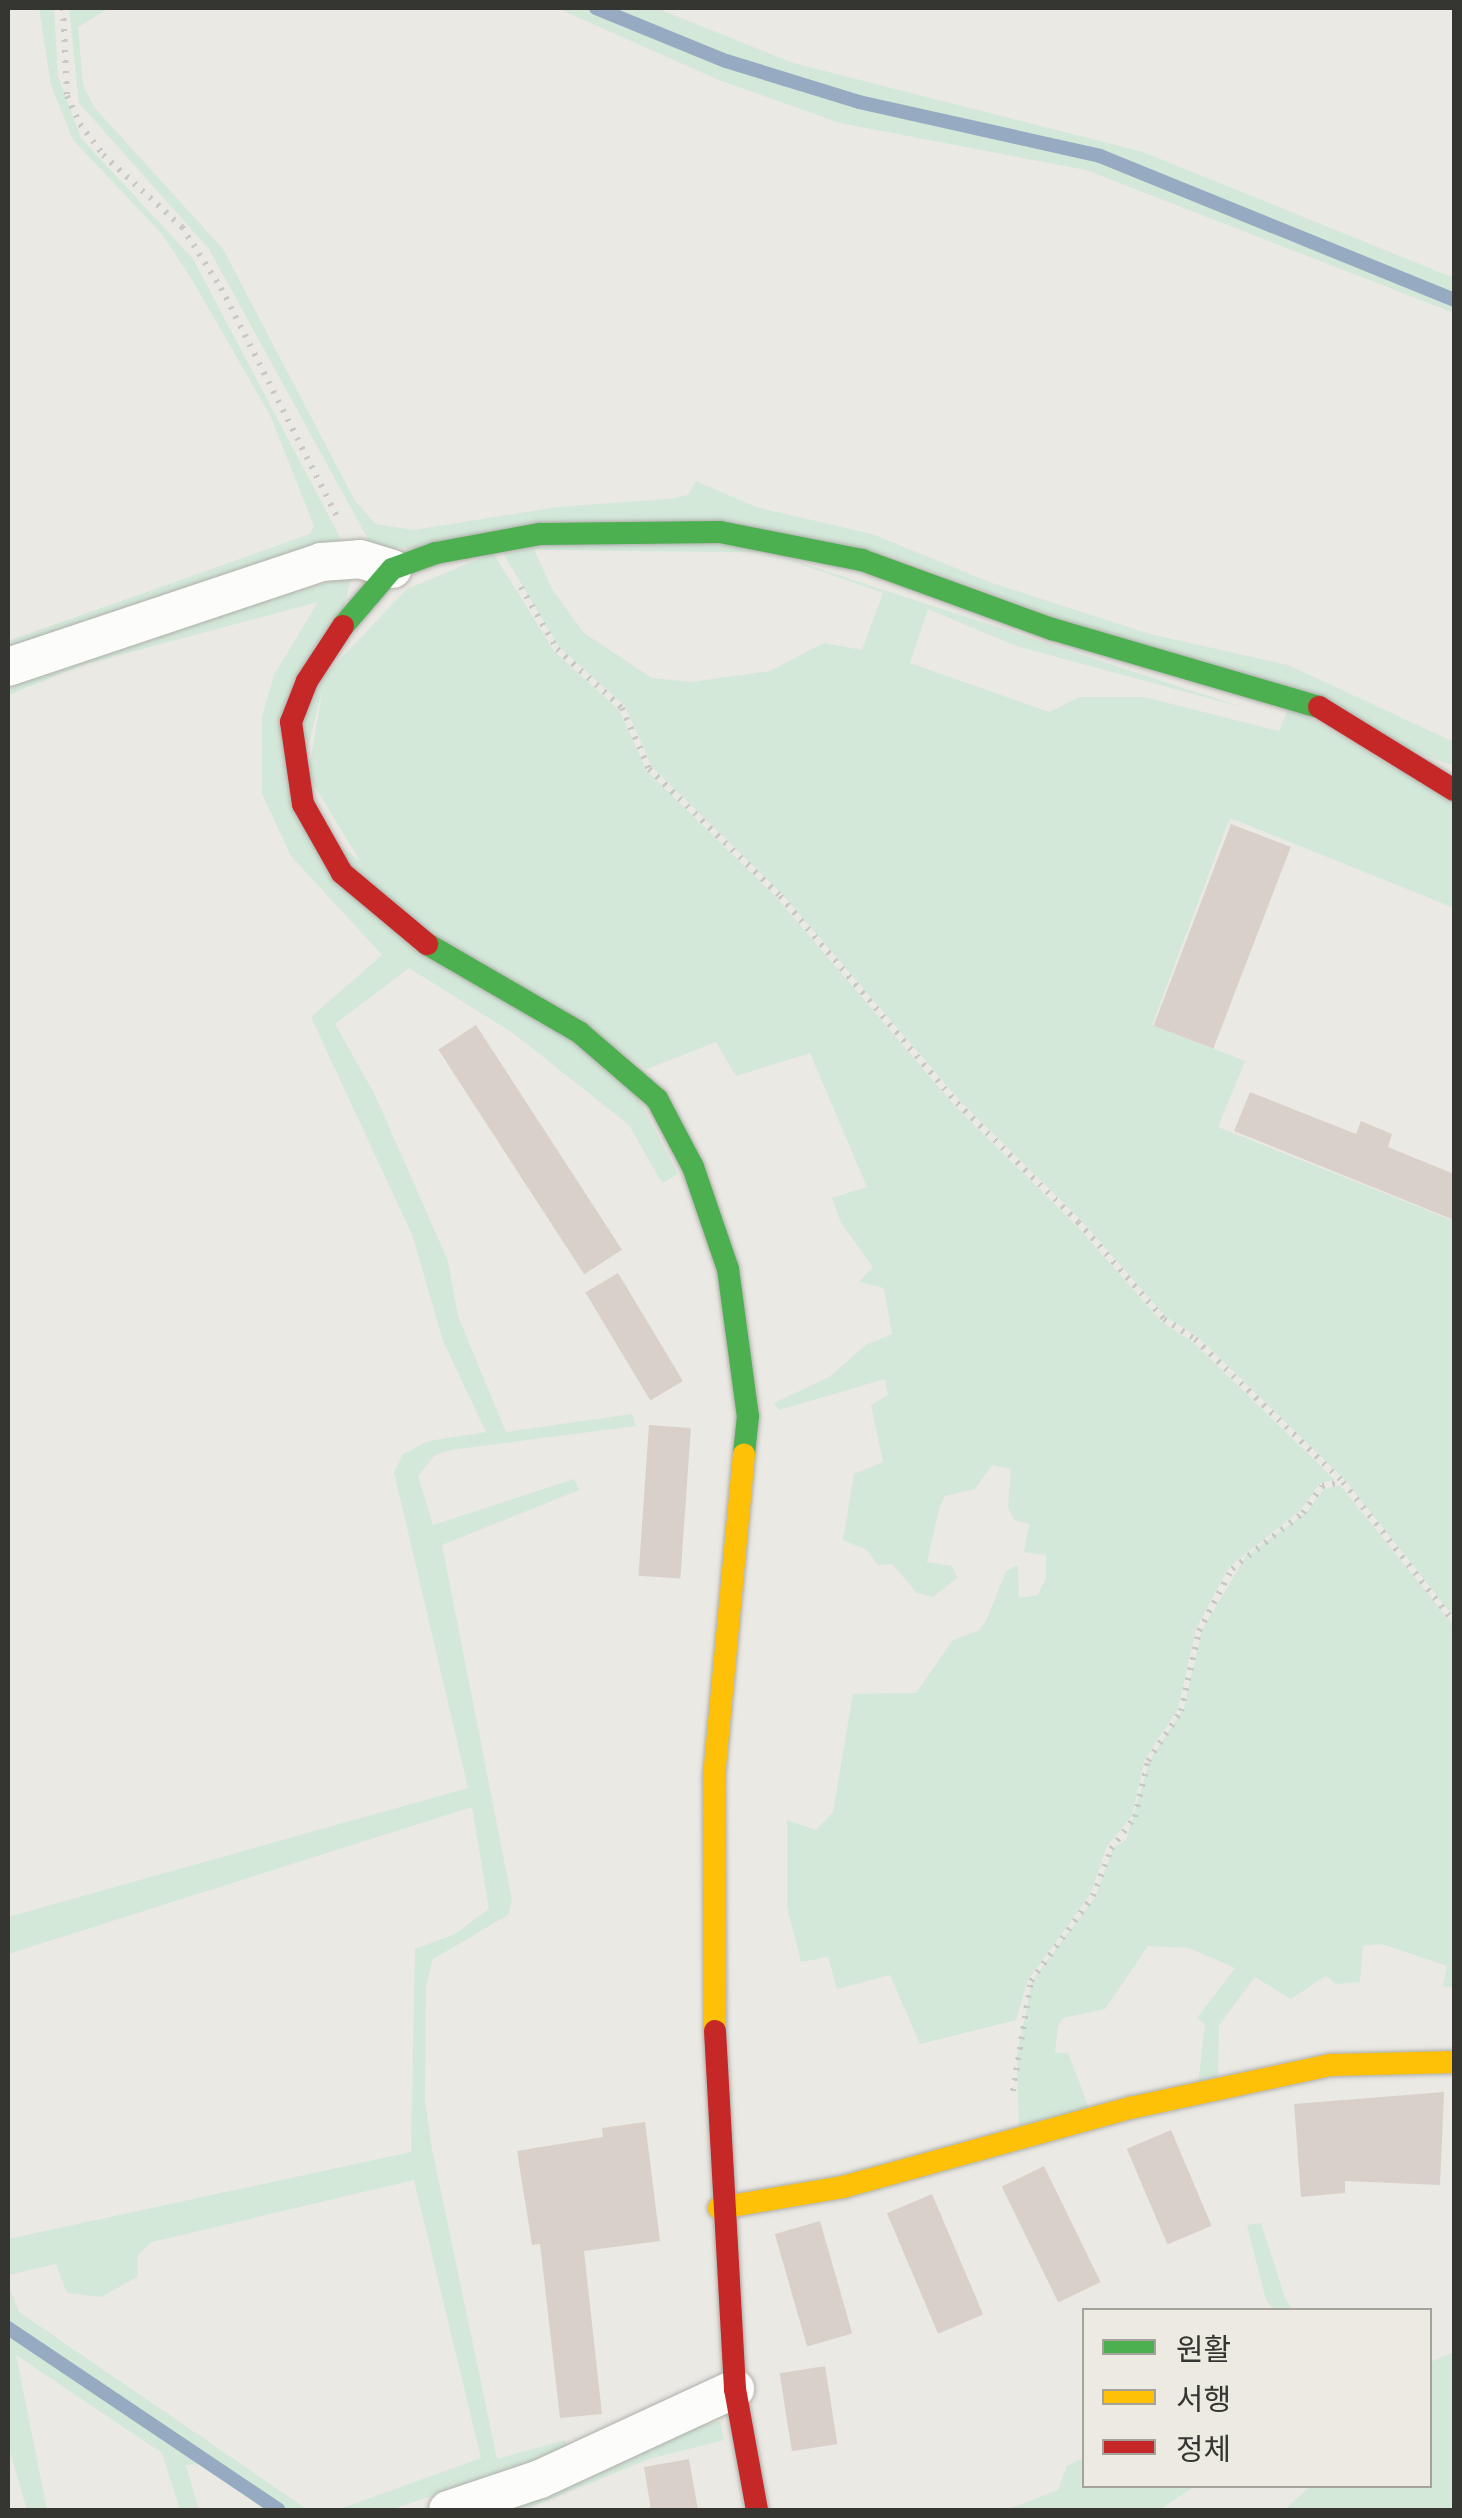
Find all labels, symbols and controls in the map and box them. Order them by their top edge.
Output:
legend [1082,2308,1432,2488]
text: 원활 [1176,2330,1231,2368]
text: 서행 [1176,2380,1231,2418]
text: 정체 [1176,2430,1231,2468]

